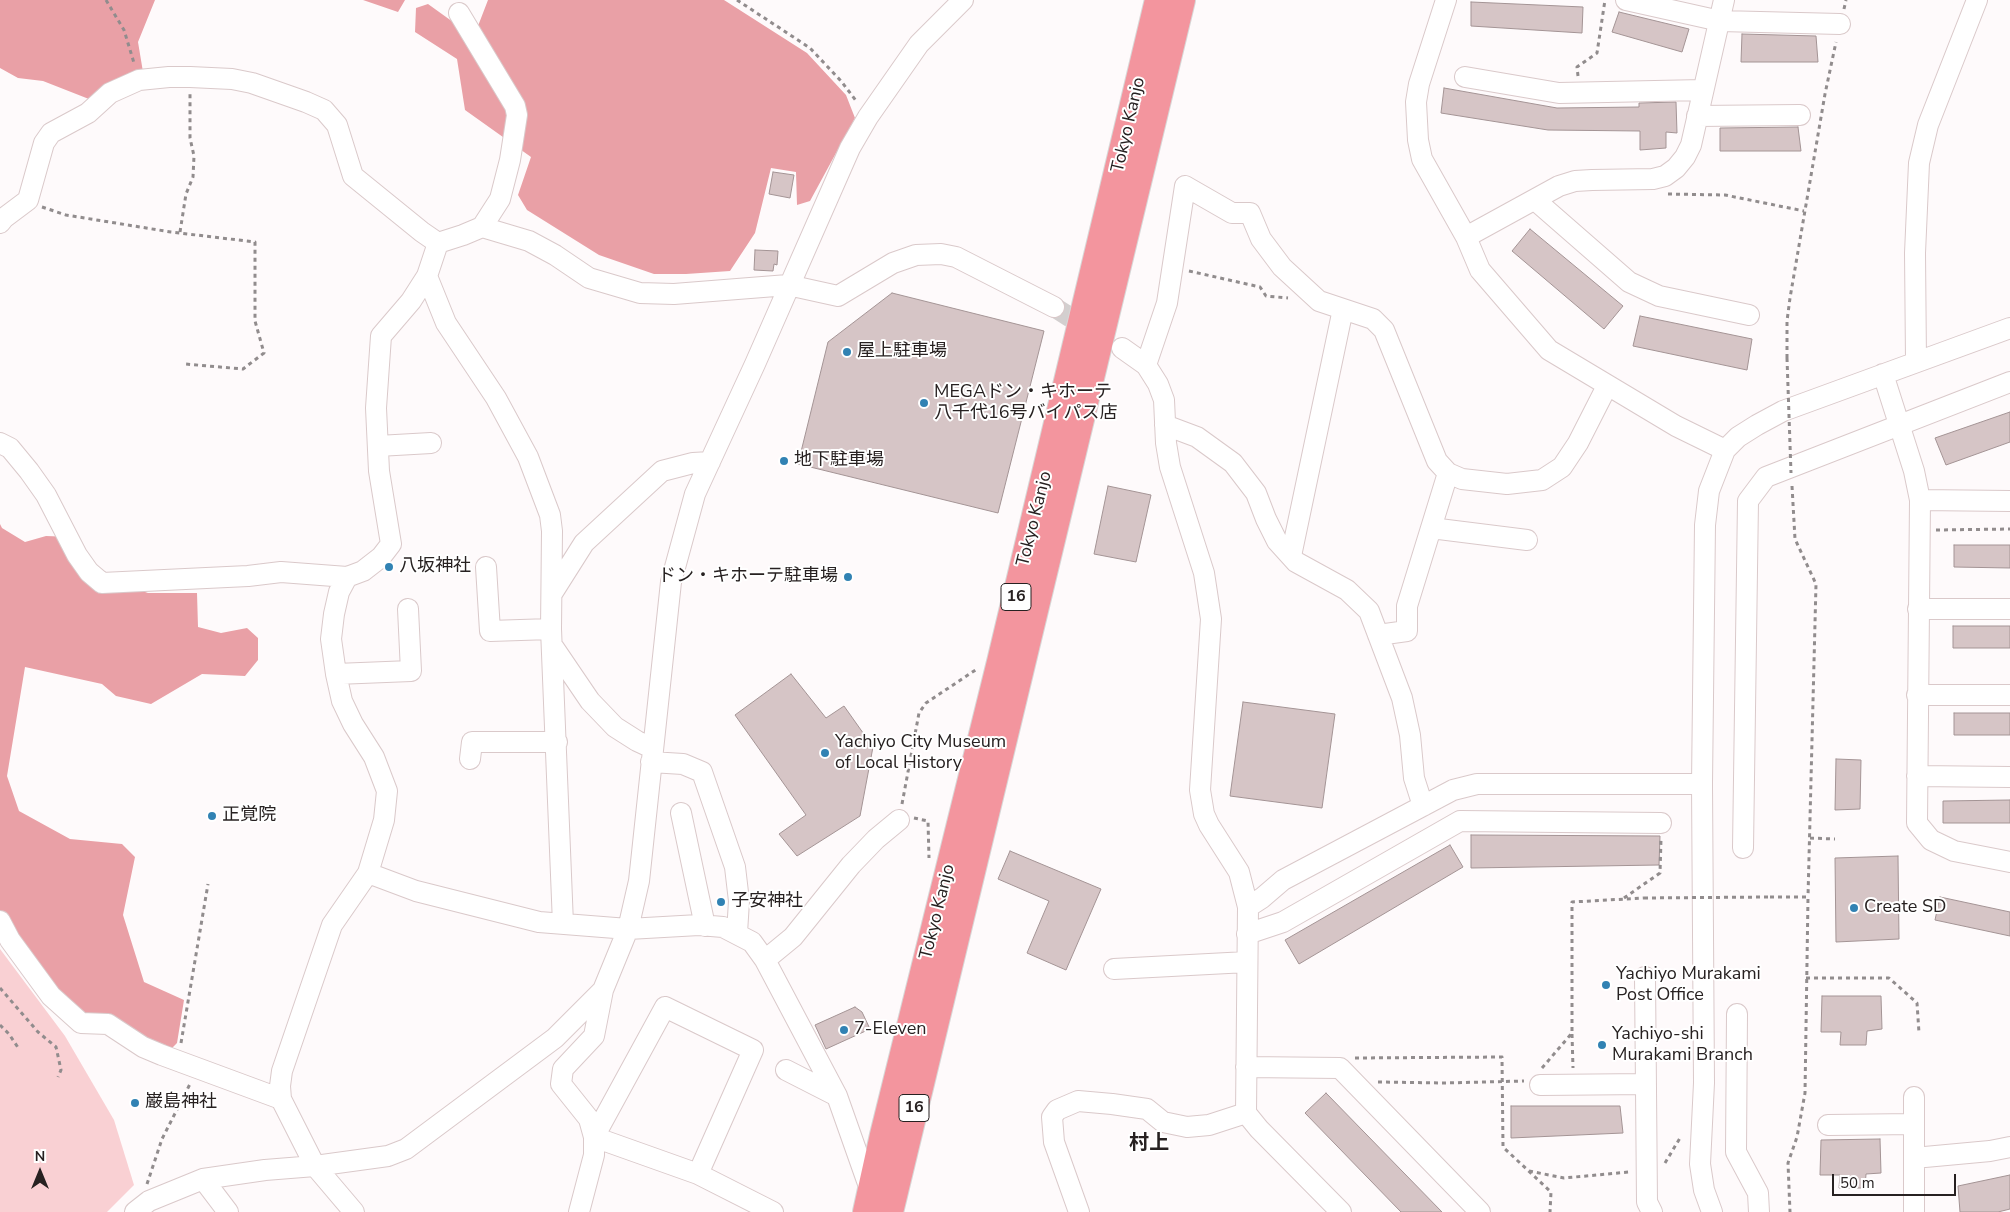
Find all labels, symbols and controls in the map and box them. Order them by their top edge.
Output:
street label: Tokyo Kanjo [1108,75,1150,175]
place label: 屋上駐車場 [857,341,947,363]
marker: 屋上駐車場 [841,346,853,358]
place label: MEGAドン・キホーテ 八千代16号バイパス店 [934,382,1118,424]
marker: MEGAドン・キホーテ 八千代16号バイパス店 [918,397,930,409]
place label: 地下駐車場 [794,450,884,472]
marker: 地下駐車場 [778,455,790,467]
street label: Tokyo Kanjo [1013,469,1057,569]
place label: 八坂神社 [399,556,471,578]
marker: 八坂神社 [383,561,395,573]
place label: ドン・キホーテ駐車場 [658,566,838,588]
marker: ドン・キホーテ駐車場 [842,571,854,583]
road number: 16 [1001,584,1031,610]
place label: Yachiyo City Museum of Local History [835,732,1006,774]
marker: Yachiyo City Museum of Local History [819,747,831,759]
place label: 正覚院 [222,805,276,827]
marker: 正覚院 [206,810,218,822]
street label: Tokyo Kanjo [916,862,960,962]
place label: 子安神社 [731,891,803,913]
marker: 子安神社 [715,896,727,908]
place label: Create SD [1864,897,1946,919]
marker: Create SD [1848,902,1860,914]
place label: Yachiyo Murakami Post Office [1616,964,1761,1006]
marker: Yachiyo Murakami Post Office [1600,979,1612,991]
place label: 7-Eleven [854,1019,927,1041]
marker: 7-Eleven [838,1024,850,1036]
place label: Yachiyo-shi Murakami Branch [1612,1024,1753,1066]
marker: Yachiyo-shi Murakami Branch [1596,1039,1608,1051]
place label: 巌島神社 [145,1092,217,1114]
road number: 16 [899,1094,929,1122]
marker: 巌島神社 [129,1097,141,1109]
district label: 村上 [1129,1132,1169,1156]
north arrow [15,1147,65,1197]
text: N [35,1147,45,1166]
scale bar [1835,1164,1959,1196]
text: 50 m [1840,1173,1875,1193]

